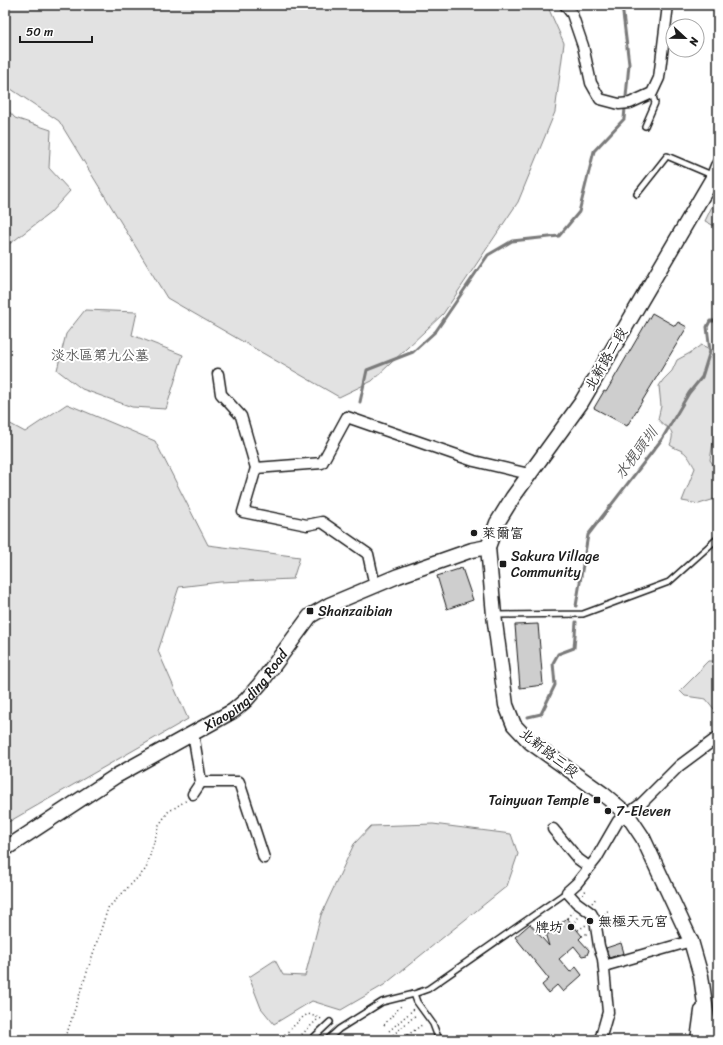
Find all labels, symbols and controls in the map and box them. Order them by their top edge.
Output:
scale bar [20,18,92,44]
north arrow [665,18,705,58]
text: 50 m [26,21,53,43]
text: N [683,34,704,49]
street label: 北新路二段 [578,322,634,396]
park label: 淡水區第九公墓 [51,343,149,368]
water label: 水梘頭圳 [608,420,666,485]
place label: 萊爾富 [482,521,524,546]
marker: 萊爾富 [469,528,479,538]
place label: Sakura Village Community [511,544,599,585]
marker: Sakura Village Community [498,559,508,569]
place label: Shanzaibian [318,599,393,624]
marker: Shanzaibian [305,606,315,616]
street label: Xiaopingding Road [198,642,295,738]
street label: 北新路三段 [514,722,584,784]
place label: Tainyuan Temple [488,788,589,813]
marker: Tainyuan Temple [592,795,602,805]
place label: 7-Eleven [616,799,671,824]
marker: 7-Eleven [603,806,613,816]
place label: 無極天元宮 [598,909,668,934]
place label: 牌坊 [535,915,563,940]
marker: 無極天元宮 [585,916,595,926]
marker: 牌坊 [566,922,576,932]

